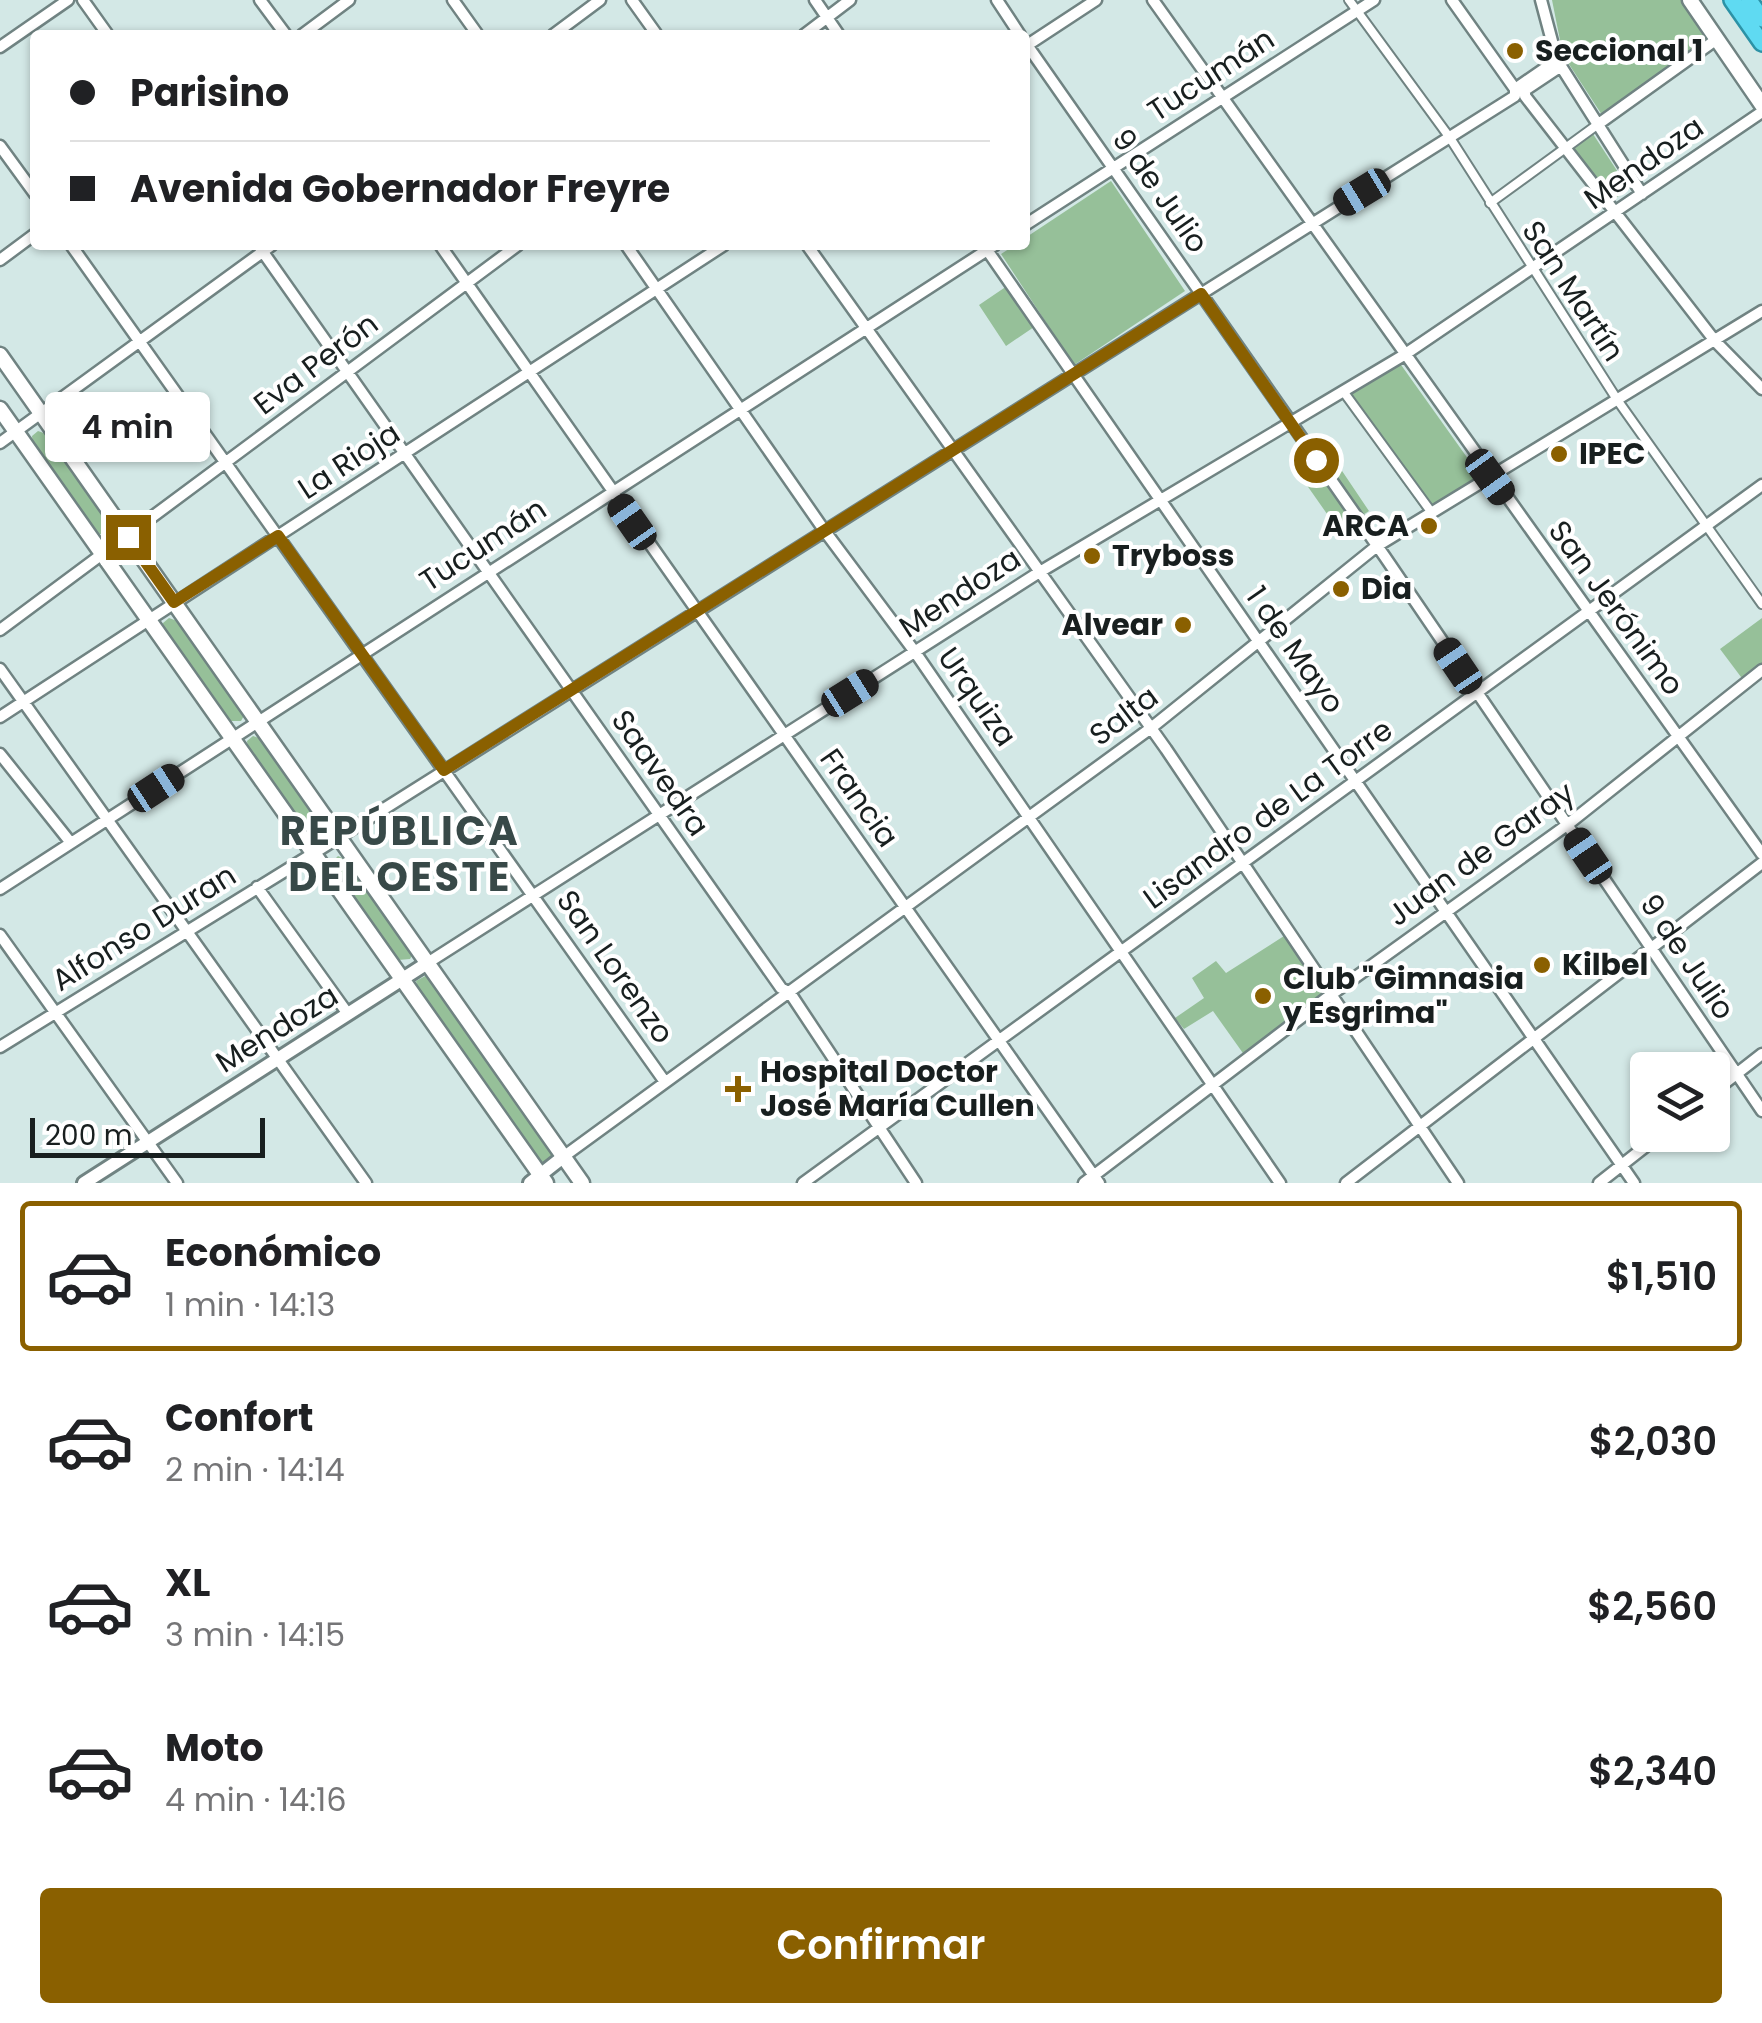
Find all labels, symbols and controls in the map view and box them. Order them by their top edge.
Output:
street label: Tucumán [1139,18,1283,132]
place label: Seccional 1 [1535,29,1703,72]
marker: Seccional 1 [1504,40,1526,62]
text: Parisino [130,66,289,119]
street label: Mendoza [1575,106,1712,220]
street label: 9 de Julio [1102,120,1219,262]
text: Avenida Gobernador Freyre [130,162,670,215]
car [1329,164,1395,220]
street label: San Martín [1512,212,1635,369]
street label: Eva Perón [244,302,387,425]
callout: 4 min [46,392,210,462]
text: 4 min [81,404,174,449]
street label: La Rioja [289,412,408,510]
place label: IPEC [1579,432,1646,475]
route start [1294,438,1339,483]
marker: IPEC [1548,443,1570,465]
car [1460,444,1520,510]
street label: Tucumán [411,488,555,602]
car [603,489,661,555]
place label: ARCA [1322,504,1409,547]
street label: San Jerónimo [1538,511,1695,704]
route end [106,515,151,560]
marker: ARCA [1418,515,1440,537]
place label: Tryboss [1112,534,1235,577]
street label: Mendoza [891,537,1029,648]
marker: Tryboss [1081,545,1103,567]
place label: Dia [1361,567,1412,610]
street label: 1 de Mayo [1236,577,1355,722]
marker: Dia [1330,578,1352,600]
place label: Alvear [1062,603,1163,646]
marker: Alvear [1172,614,1194,636]
car [1429,633,1487,699]
street label: Urquiza [928,638,1027,755]
car [817,664,883,722]
street label: Salta [1080,675,1167,756]
street label: Saavedra [601,701,720,845]
street label: Lisandro de La Torre [1134,708,1401,919]
street label: Francia [810,740,909,856]
car [123,759,189,817]
street label: Juan de Garay [1378,771,1583,936]
district label: REPÚBLICA DEL OESTE [280,803,520,905]
car [1559,823,1617,889]
street label: Alfonso Duran [43,854,244,1001]
street label: San Lorenzo [546,881,684,1052]
street label: 9 de Julio [1630,885,1745,1028]
place label: Kilbel [1562,943,1648,986]
marker: Kilbel [1531,954,1553,976]
place label: Club "Gimnasia y Esgrima" [1282,957,1524,1034]
street label: Mendoza [207,974,346,1083]
marker: Club "Gimnasia y Esgrima" [1252,985,1274,1007]
place label: Hospital Doctor José María Cullen [760,1050,1035,1127]
map controls [1630,1052,1730,1152]
button: layers [1630,1052,1730,1152]
marker: Hospital Doctor José María Cullen [725,1076,751,1102]
scale bar [30,1113,265,1158]
text: 200 m [45,1116,133,1155]
text: Económico [165,1226,381,1279]
icon: car [45,1231,135,1321]
text: $1,510 [1606,1250,1717,1303]
text: 1 min · 14:13 [165,1282,335,1327]
text: Confort [165,1391,313,1444]
icon: car [45,1396,135,1486]
text: $2,030 [1589,1415,1717,1468]
text: 2 min · 14:14 [165,1447,345,1492]
text: XL [165,1556,210,1609]
icon: car [45,1561,135,1651]
text: $2,560 [1587,1580,1717,1633]
text: 3 min · 14:15 [165,1612,345,1657]
text: Moto [165,1721,264,1774]
icon: car [45,1726,135,1816]
text: $2,340 [1588,1745,1717,1798]
text: 4 min · 14:16 [165,1777,347,1822]
button: Confirmar [40,1888,1722,2003]

